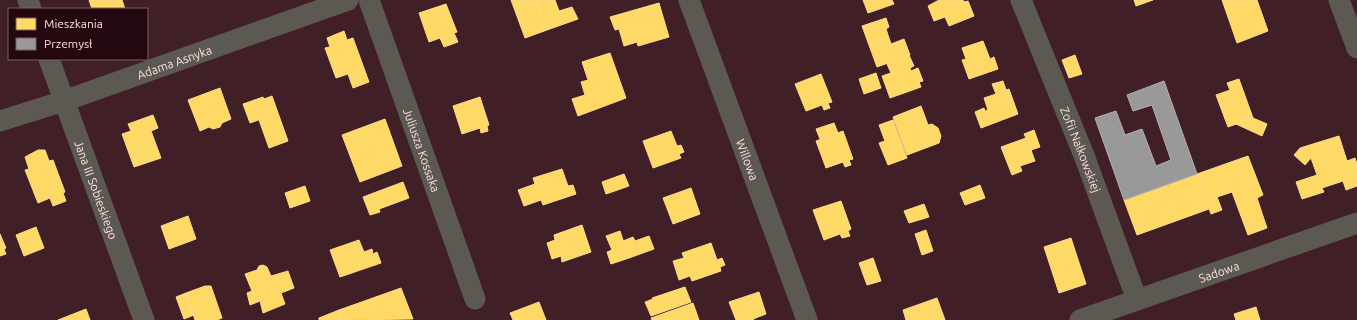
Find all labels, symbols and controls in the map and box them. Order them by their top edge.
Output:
legend [8,8,148,60]
text: Mieszkania [44,17,103,30]
text: Przemysł [44,37,93,50]
street label: Adama Asnyka [135,43,213,81]
street label: Zofii Nałkowskiej [1058,105,1103,194]
street label: Juliusza Kossaka [401,106,443,194]
street label: Willowa [734,137,761,182]
street label: Jana III Sobieskiego [73,138,121,241]
street label: Sadowa [1197,258,1241,284]

